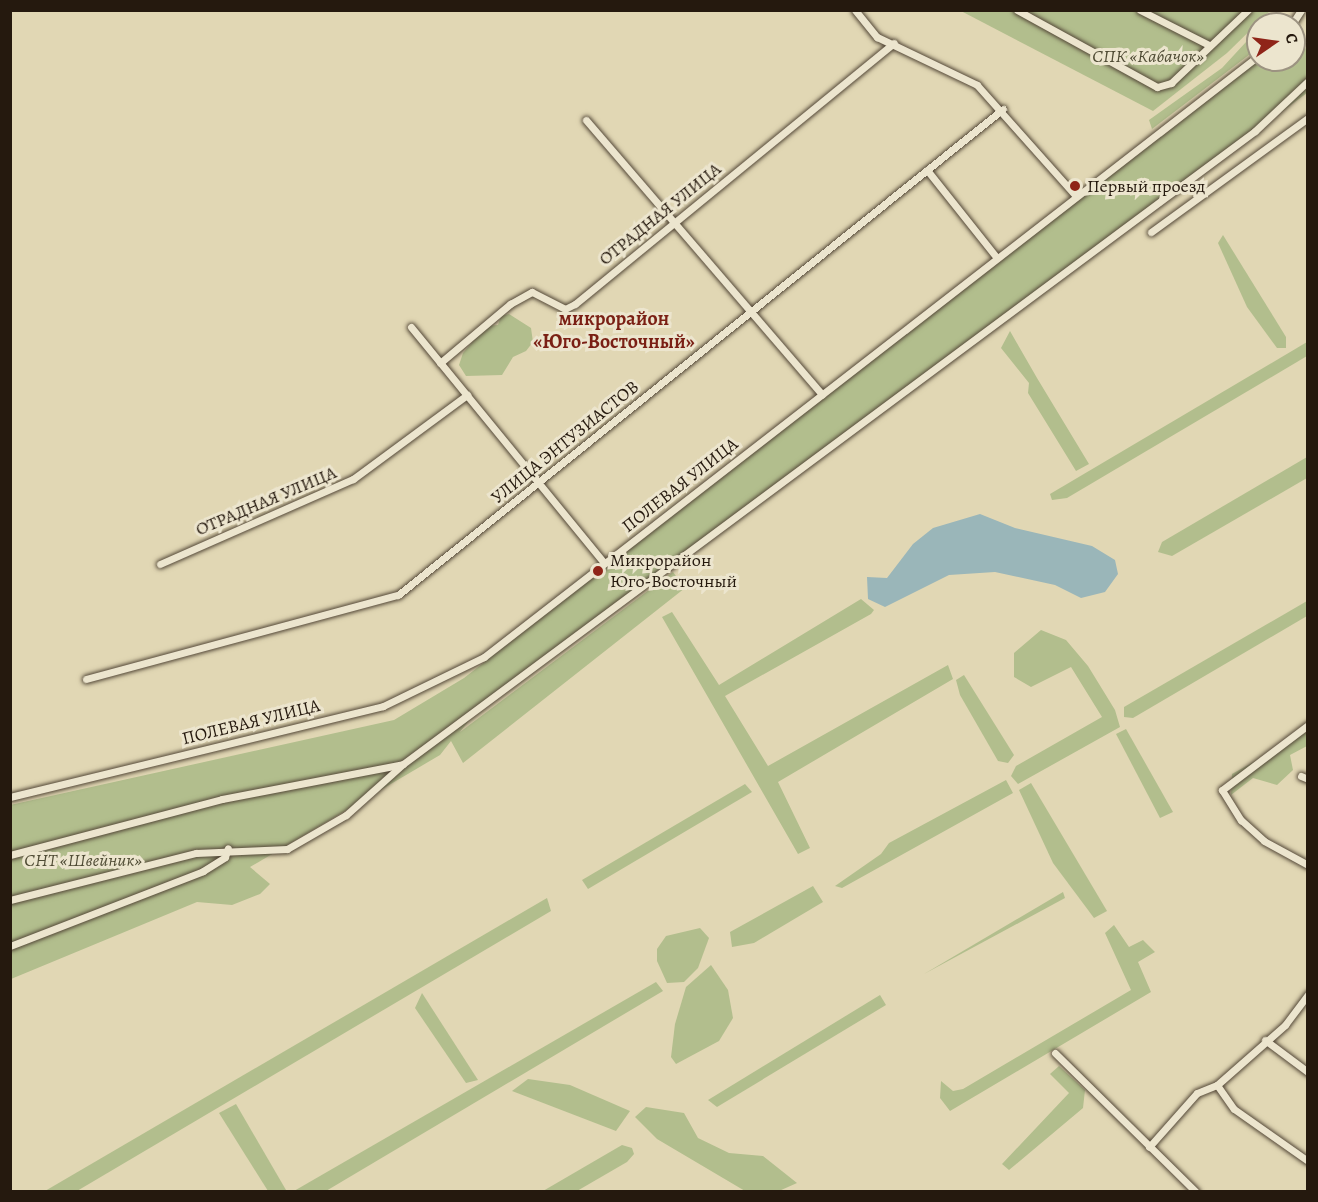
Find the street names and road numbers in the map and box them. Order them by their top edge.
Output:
street label: ОТРАДНАЯ УЛИЦА [595,158,725,270]
street label: УЛИЦА ЭНТУЗИАСТОВ [487,376,643,508]
street label: ПОЛЕВАЯ УЛИЦА [618,433,742,537]
street label: ОТРАДНАЯ УЛИЦА [192,462,340,540]
street label: ПОЛЕВАЯ УЛИЦА [180,694,322,750]

